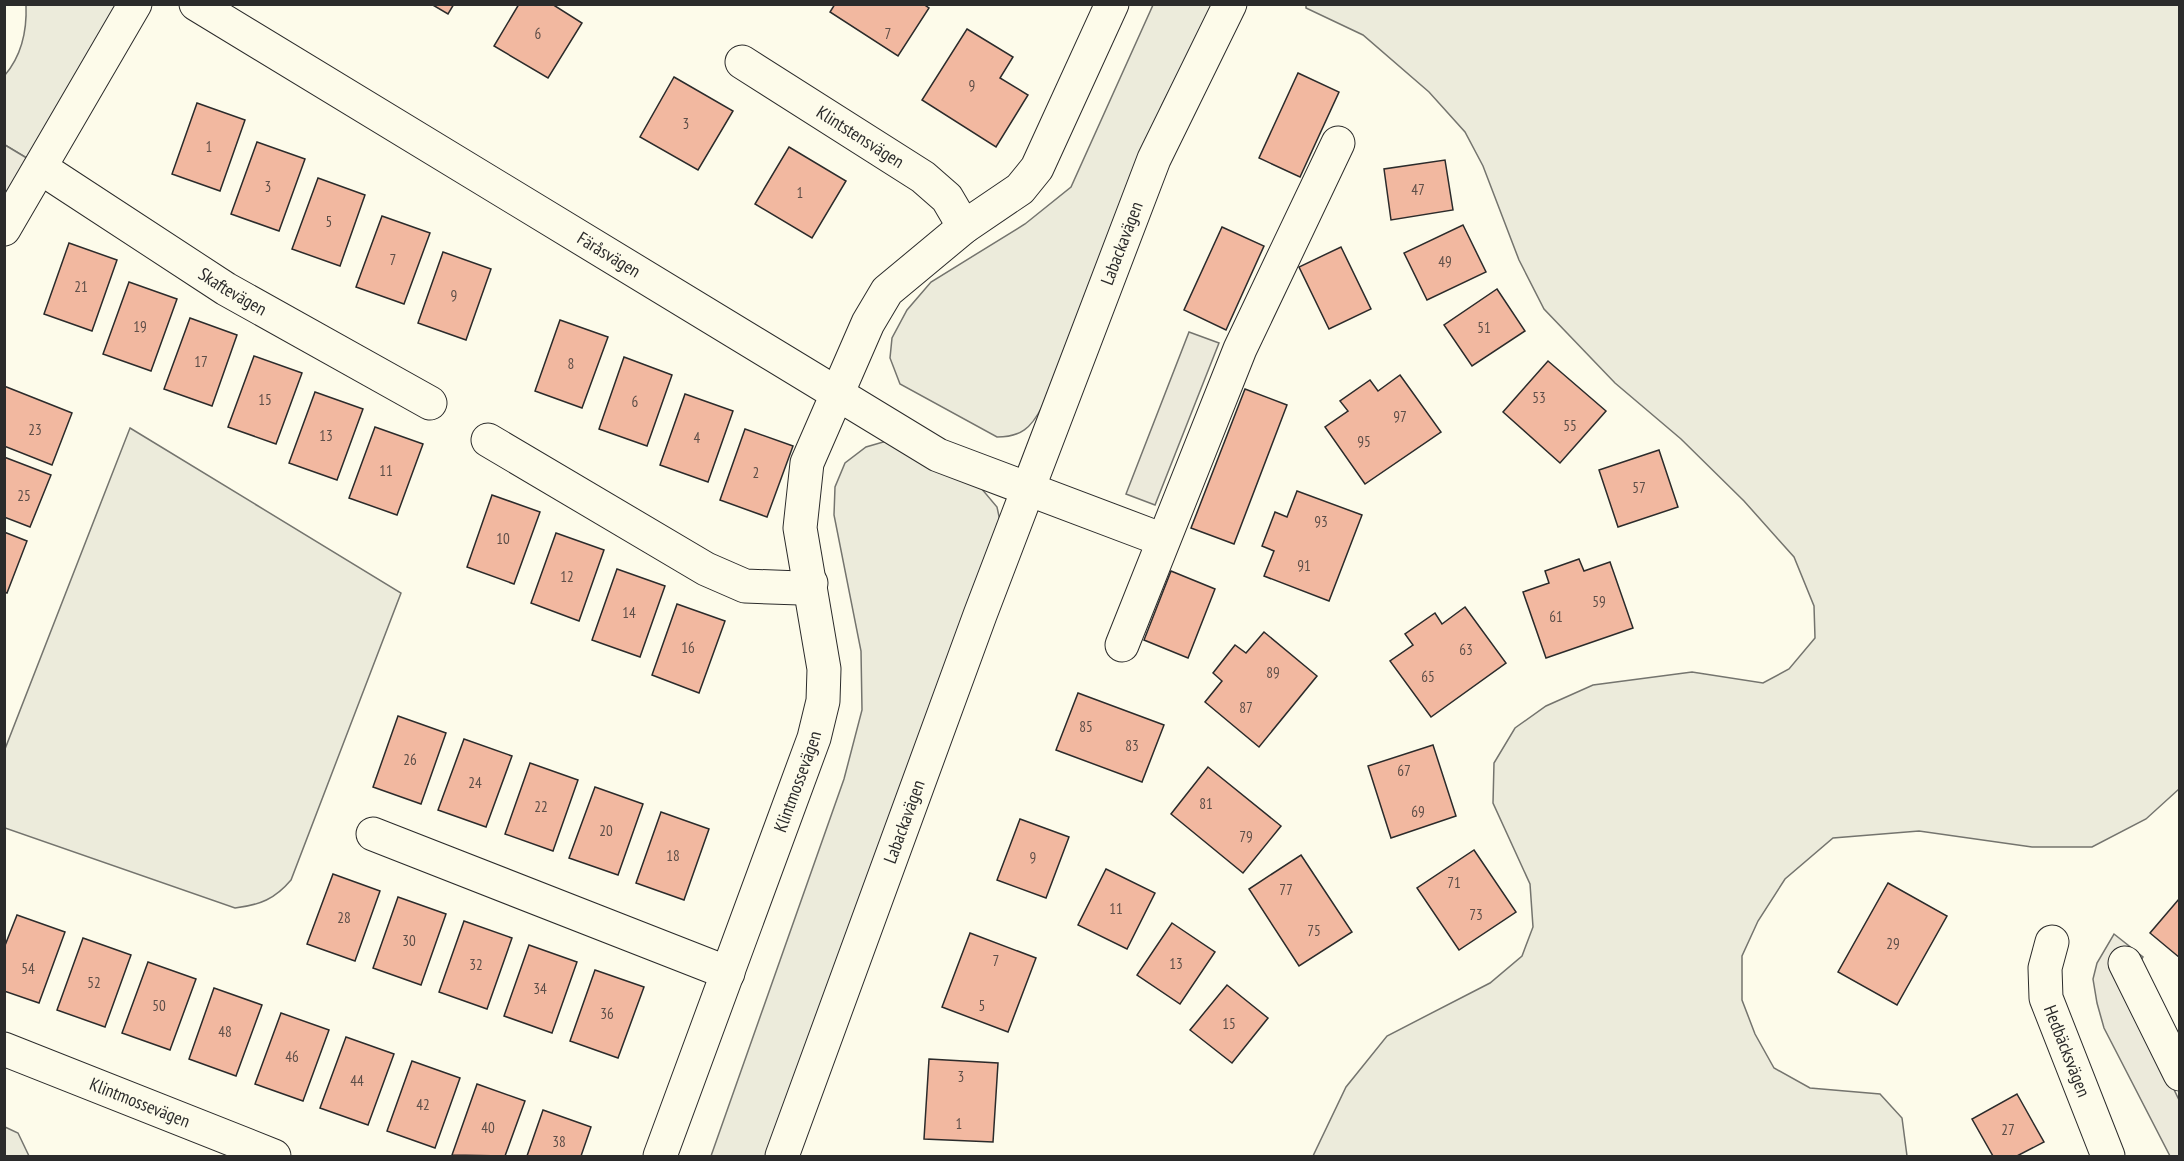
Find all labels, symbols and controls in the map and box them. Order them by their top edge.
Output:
house number: 6 [535,24,542,43]
house number: 7 [885,24,891,43]
house number: 9 [969,76,975,95]
street label: Klintstensvägen [812,100,909,173]
house number: 3 [683,114,689,133]
house number: 1 [206,137,212,156]
house number: 3 [265,177,271,196]
house number: 47 [1411,180,1425,199]
house number: 1 [797,183,803,202]
street label: Labackavägen [1095,198,1148,288]
house number: 5 [326,212,332,231]
street label: Färåsvägen [573,226,645,282]
house number: 7 [390,250,396,269]
house number: 49 [1438,252,1452,271]
street label: Skaftevägen [194,262,271,320]
house number: 21 [74,277,88,296]
house number: 9 [451,286,457,305]
house number: 19 [133,317,147,336]
house number: 51 [1477,318,1491,337]
house number: 17 [194,352,208,371]
house number: 8 [568,354,574,373]
house number: 53 [1532,388,1546,407]
house number: 15 [258,390,272,409]
house number: 6 [632,392,639,411]
house number: 97 [1393,407,1407,426]
house number: 55 [1563,416,1577,435]
house number: 23 [28,420,42,439]
house number: 13 [319,426,333,445]
house number: 4 [694,428,701,447]
house number: 95 [1357,432,1371,451]
house number: 11 [379,461,393,480]
house number: 2 [753,463,759,482]
house number: 57 [1632,478,1646,497]
house number: 25 [17,486,31,505]
house number: 93 [1314,512,1328,531]
house number: 10 [496,529,510,548]
house number: 91 [1297,556,1311,575]
house number: 12 [560,567,574,586]
house number: 59 [1592,592,1606,611]
house number: 14 [622,603,636,622]
house number: 61 [1549,607,1563,626]
house number: 16 [681,638,695,657]
house number: 63 [1459,640,1473,659]
house number: 89 [1266,663,1280,682]
house number: 65 [1421,667,1435,686]
house number: 87 [1239,698,1253,717]
house number: 85 [1079,717,1093,736]
street label: Klintmossevägen [768,729,826,835]
house number: 83 [1125,736,1139,755]
house number: 26 [403,750,417,769]
house number: 67 [1397,761,1411,780]
house number: 24 [468,773,482,792]
street label: Labackavägen [878,777,930,866]
house number: 81 [1199,794,1213,813]
house number: 22 [534,797,548,816]
house number: 69 [1411,802,1425,821]
house number: 20 [599,821,613,840]
house number: 79 [1239,827,1253,846]
house number: 18 [666,846,680,865]
house number: 9 [1030,848,1036,867]
house number: 71 [1447,873,1461,892]
house number: 77 [1279,880,1293,899]
house number: 11 [1109,899,1123,918]
house number: 73 [1469,905,1483,924]
house number: 28 [337,908,351,927]
house number: 75 [1307,921,1321,940]
house number: 30 [402,931,416,950]
house number: 29 [1886,934,1900,953]
house number: 7 [993,951,999,970]
house number: 13 [1169,954,1183,973]
house number: 32 [469,955,483,974]
house number: 54 [21,959,35,978]
house number: 52 [87,973,101,992]
house number: 34 [533,979,547,998]
house number: 50 [152,996,166,1015]
house number: 5 [979,996,985,1015]
street label: Hedbäcksvägen [2039,1002,2096,1100]
house number: 36 [600,1004,614,1023]
house number: 15 [1222,1014,1236,1033]
house number: 48 [218,1022,232,1041]
house number: 46 [285,1047,299,1066]
house number: 3 [958,1067,964,1086]
house number: 44 [350,1071,364,1090]
street label: Klintmossevägen [86,1072,193,1133]
house number: 42 [416,1095,430,1114]
house number: 1 [956,1114,962,1133]
house number: 40 [481,1118,495,1137]
house number: 27 [2001,1120,2015,1139]
house number: 38 [552,1132,566,1151]

